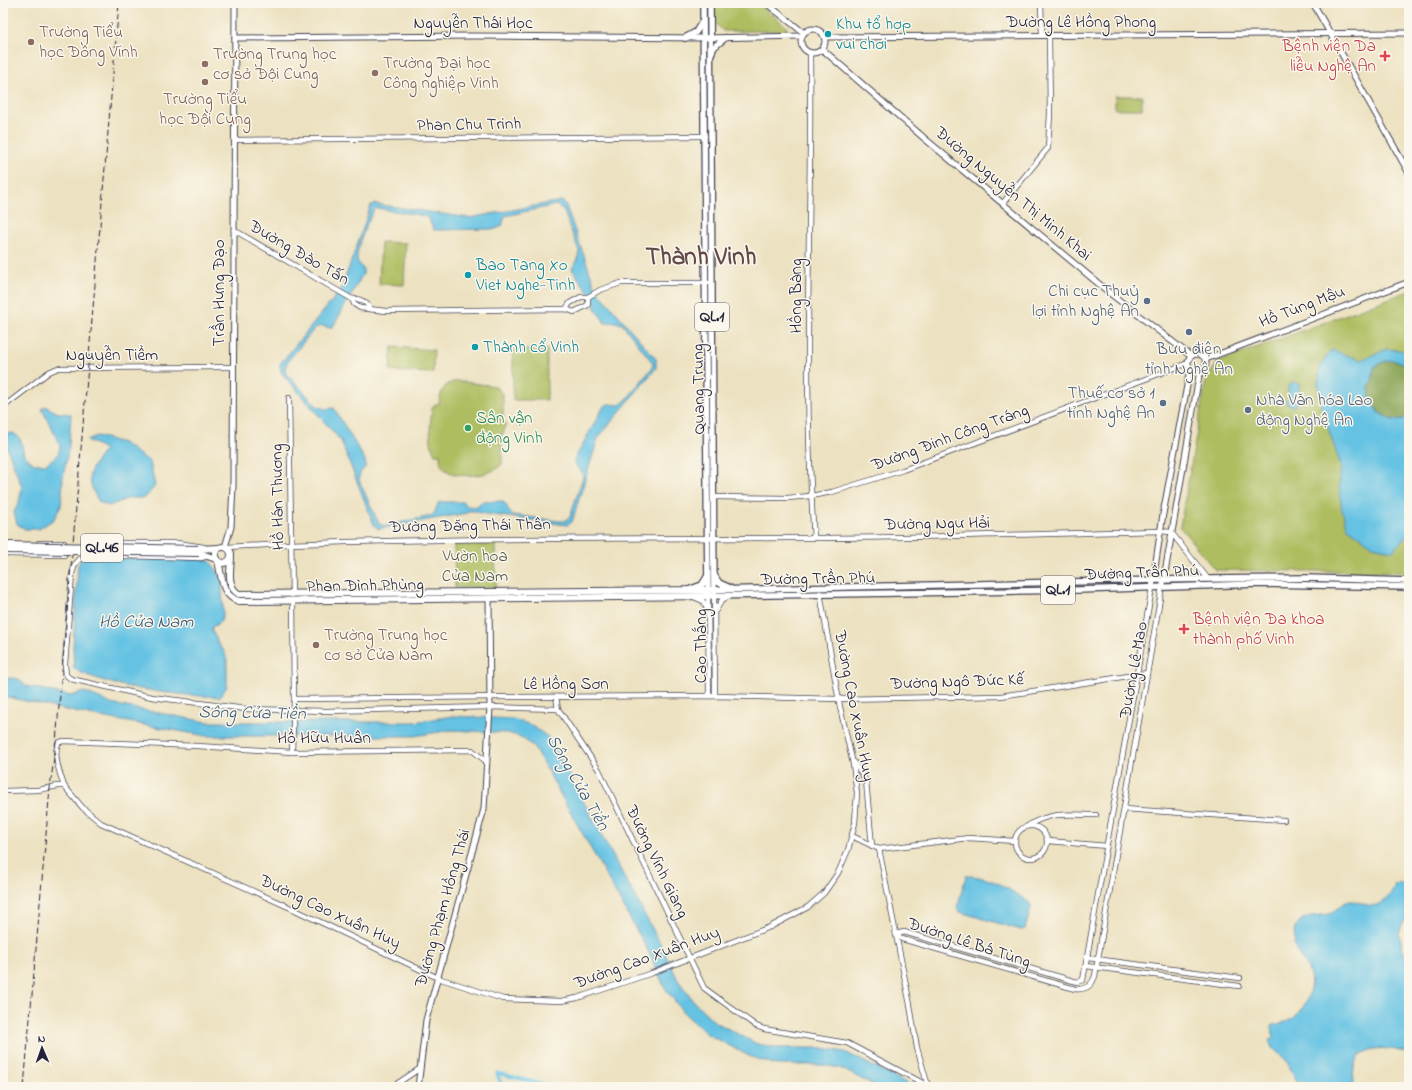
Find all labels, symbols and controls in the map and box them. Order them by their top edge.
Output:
street label: Đường Lê Hồng Phong [1005,10,1156,37]
street label: Nguyễn Thái Học [414,11,533,38]
place label: Khu tổ hợp vui chơi [836,12,911,57]
place label: Trường Tiểu học Đông Vĩnh [39,20,138,67]
marker: Khu tổ hợp vui chơi [823,29,833,39]
place label: Bệnh viện Da liễu Nghệ An [1281,34,1376,81]
marker: Trường Tiểu học Đông Vĩnh [26,37,36,47]
place label: Trường Trung học cơ sở Đội Cung [213,42,337,89]
marker: Bệnh viện Da liễu Nghệ An [1379,50,1391,62]
place label: Trường Đại học Công nghiệp Vinh [383,51,499,98]
marker: Trường Trung học cơ sở Đội Cung [200,59,210,69]
marker: Trường Đại học Công nghiệp Vinh [370,68,380,78]
marker: Trường Tiểu học Đội Cung [200,77,210,87]
place label: Trường Tiểu học Đội Cung [159,87,251,134]
street label: Phan Chu Trinh [417,112,521,138]
street label: Đường Nguyễn Thị Minh Khai [927,120,1097,269]
street label: Đường Đào Tấn [242,213,354,294]
street label: Trần Hưng Đạo [207,239,234,347]
district label: Thành Vinh [645,240,757,276]
place label: Bao Tang Xo Viet Nghe-Tinh [475,253,575,300]
street label: Hồng Bàng [784,258,811,334]
marker: Bao Tang Xo Viet Nghe-Tinh [463,270,473,280]
place label: Chi cục Thuỷ lợi tỉnh Nghệ An [1032,279,1139,326]
street label: Hồ Tùng Mậu [1255,279,1349,337]
marker: Chi cục Thuỷ lợi tỉnh Nghệ An [1142,296,1152,306]
road number: QL.1 [695,303,729,331]
marker: Bưu điện tỉnh Nghệ An [1184,327,1194,337]
place label: Thành cổ Vinh [483,335,579,360]
place label: Bưu điện tỉnh Nghệ An [1145,337,1233,384]
marker: Thành cổ Vinh [470,342,480,352]
street label: Nguyễn Tiềm [66,343,158,370]
street label: Quang Trung [686,343,714,435]
place label: Thuế cơ sở 1 tỉnh Nghệ An [1067,381,1156,428]
place label: Nhà Văn hóa Lao động Nghệ An [1256,388,1372,435]
street label: Đường Đinh Công Tráng [867,398,1033,480]
marker: Thuế cơ sở 1 tỉnh Nghệ An [1158,398,1168,408]
marker: Nhà Văn hóa Lao động Nghệ An [1243,405,1253,415]
place label: Sân vận động Vinh [476,406,542,453]
marker: Sân vận động Vinh [463,423,473,433]
street label: Hồ Hán Thương [265,444,293,550]
street label: Đường Ngư Hải [883,511,990,539]
street label: Đường Đặng Thái Thân [388,512,551,542]
road number: QL.46 [81,534,123,562]
park label: Vườn hoa Cửa Nam [441,544,508,589]
street label: Đường Trần Phú [1083,559,1200,590]
street label: Đường Trần Phú [759,566,876,595]
street label: Phan Đình Phùng [306,572,424,602]
road number: QL.1 [1041,576,1075,604]
place label: Bệnh viện Đa khoa thành phố Vinh [1192,607,1324,652]
street label: Cao Thắng [689,609,716,683]
water label: Hồ Cửa Nam [99,610,194,636]
street label: Đường Lê Mao [1113,620,1157,722]
place label: Trường Trung học cơ sở Cửa Nam [324,623,448,668]
marker: Bệnh viện Đa khoa thành phố Vinh [1178,623,1190,635]
street label: Đường Cao Xuân Huy [825,627,881,784]
marker: Trường Trung học cơ sở Cửa Nam [311,640,321,650]
street label: Đường Ngô Đức Kế [889,667,1025,699]
street label: Lê Hồng Sơn [523,672,609,699]
water label: Sông Cửa Tiền [198,700,307,728]
street label: Hồ Hữu Huân [277,726,371,751]
water label: Sông Cửa Tiền [539,730,616,837]
street label: Đường Vĩnh Giang [617,800,695,924]
street label: Đường Phạm Hồng Thái [408,826,479,991]
street label: Đường Cao Xuân Huy [254,868,405,958]
street label: Đường Lê Bá Tùng [903,911,1034,977]
street label: Đường Cao Xuân Huy [570,920,724,998]
north arrow [22,1028,62,1068]
text: N [38,1031,46,1047]

